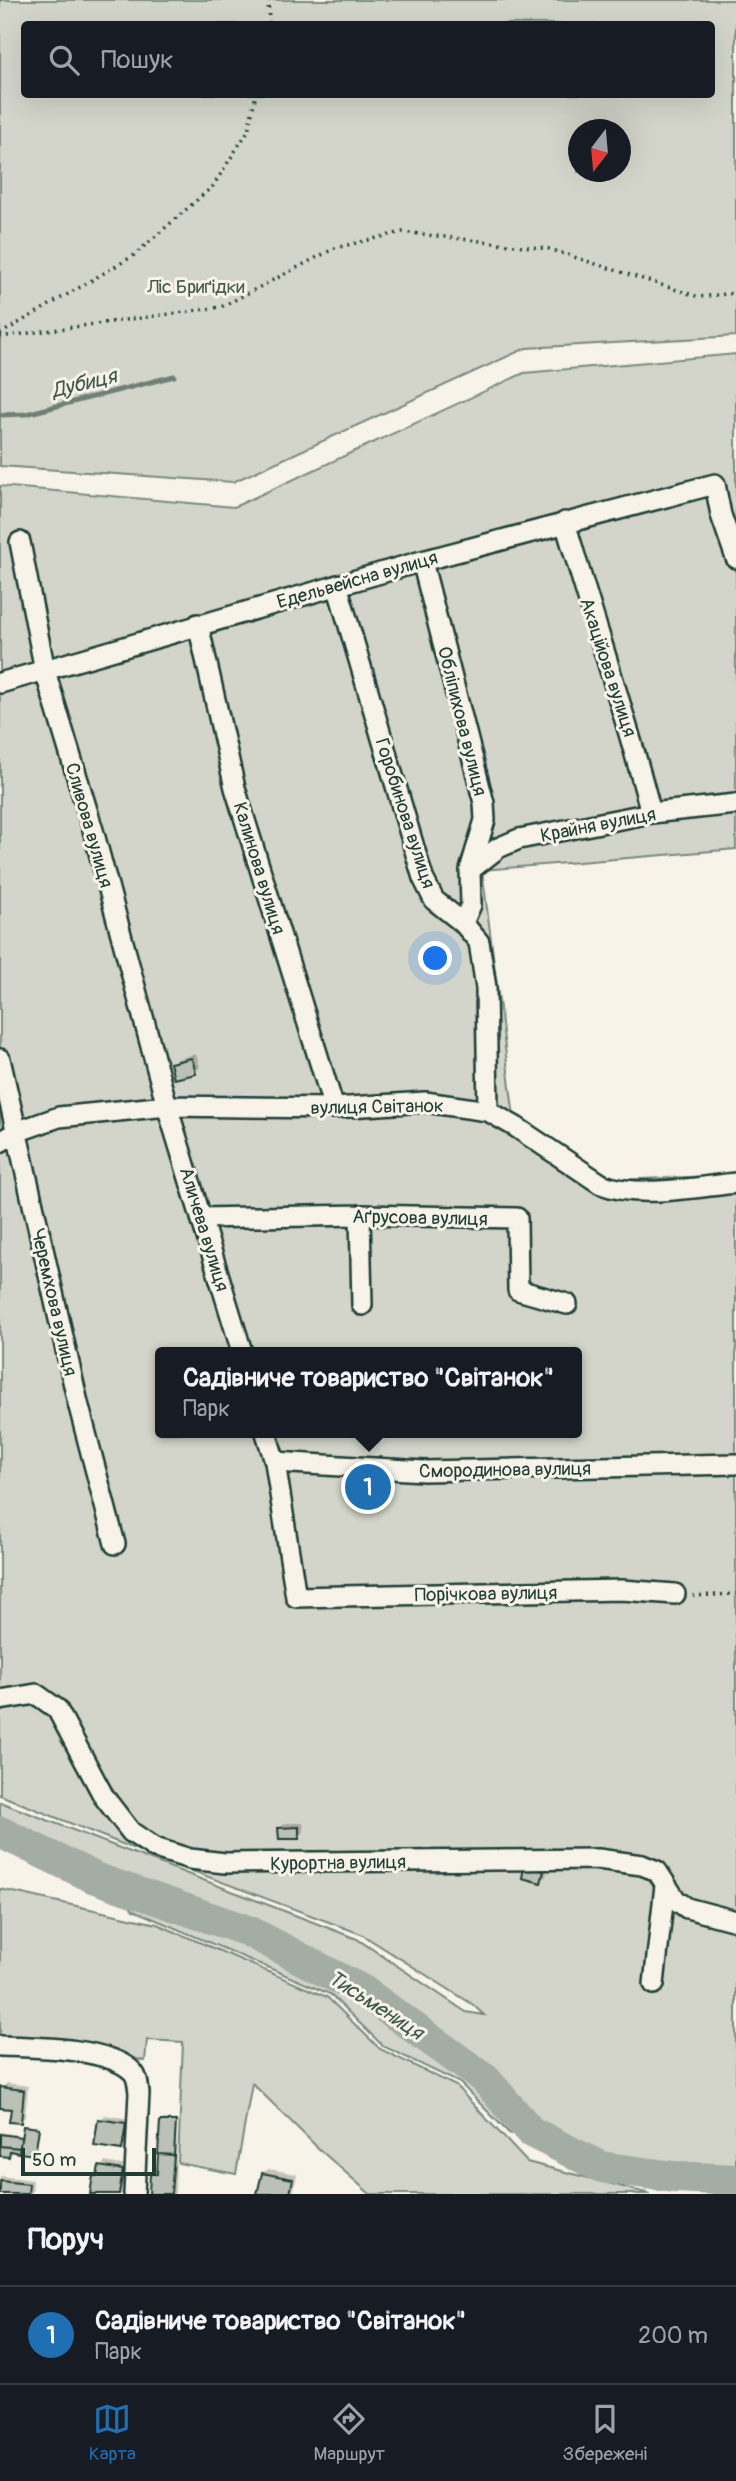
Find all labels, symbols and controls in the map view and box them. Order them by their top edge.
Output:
search box [21,21,715,98]
icon: search [45,41,83,79]
text: Пошук [101,44,174,76]
north arrow [568,119,631,182]
park label: Ліс Бриґідки [146,275,245,299]
water label: Дубиця [48,362,121,405]
street label: Едельвейсна вулиця [274,546,440,614]
street label: Акаційова вулиця [574,595,642,740]
street label: Обліпихова вулиця [432,644,492,799]
street label: Горобинова вулиця [369,735,441,892]
street label: Сливова вулиця [60,760,118,891]
street label: Калинова вулиця [228,799,291,937]
street label: Крайня вулиця [538,802,658,848]
your location [418,941,452,975]
street label: вулиця Світанок [310,1094,444,1120]
street label: Аличева вулиця [174,1164,234,1294]
street label: Аґрусова вулиця [352,1205,488,1231]
street label: Черемхова вулиця [25,1226,83,1378]
popup [155,1347,582,1438]
text: Садівниче товариство "Світанок" [183,1362,554,1394]
text: Парк [183,1394,230,1423]
street label: Смородинова вулиця [419,1456,591,1484]
pin: 1 [345,1461,391,1513]
street label: Порічкова вулиця [415,1581,558,1607]
street label: Курортна вулиця [270,1850,406,1876]
water label: Тисьмениця [323,1965,430,2047]
scale bar [21,2145,156,2177]
text: 50 m [32,2148,76,2172]
text: Поруч [28,2221,104,2258]
text: Садівниче товариство "Світанок" [95,2305,466,2337]
text: 1 [47,2321,56,2350]
text: 200 m [638,2321,708,2350]
text: Парк [95,2337,142,2366]
tab: Карта [89,2400,136,2466]
tab: Маршрут [314,2400,385,2466]
tab: Збережені [563,2400,647,2466]

